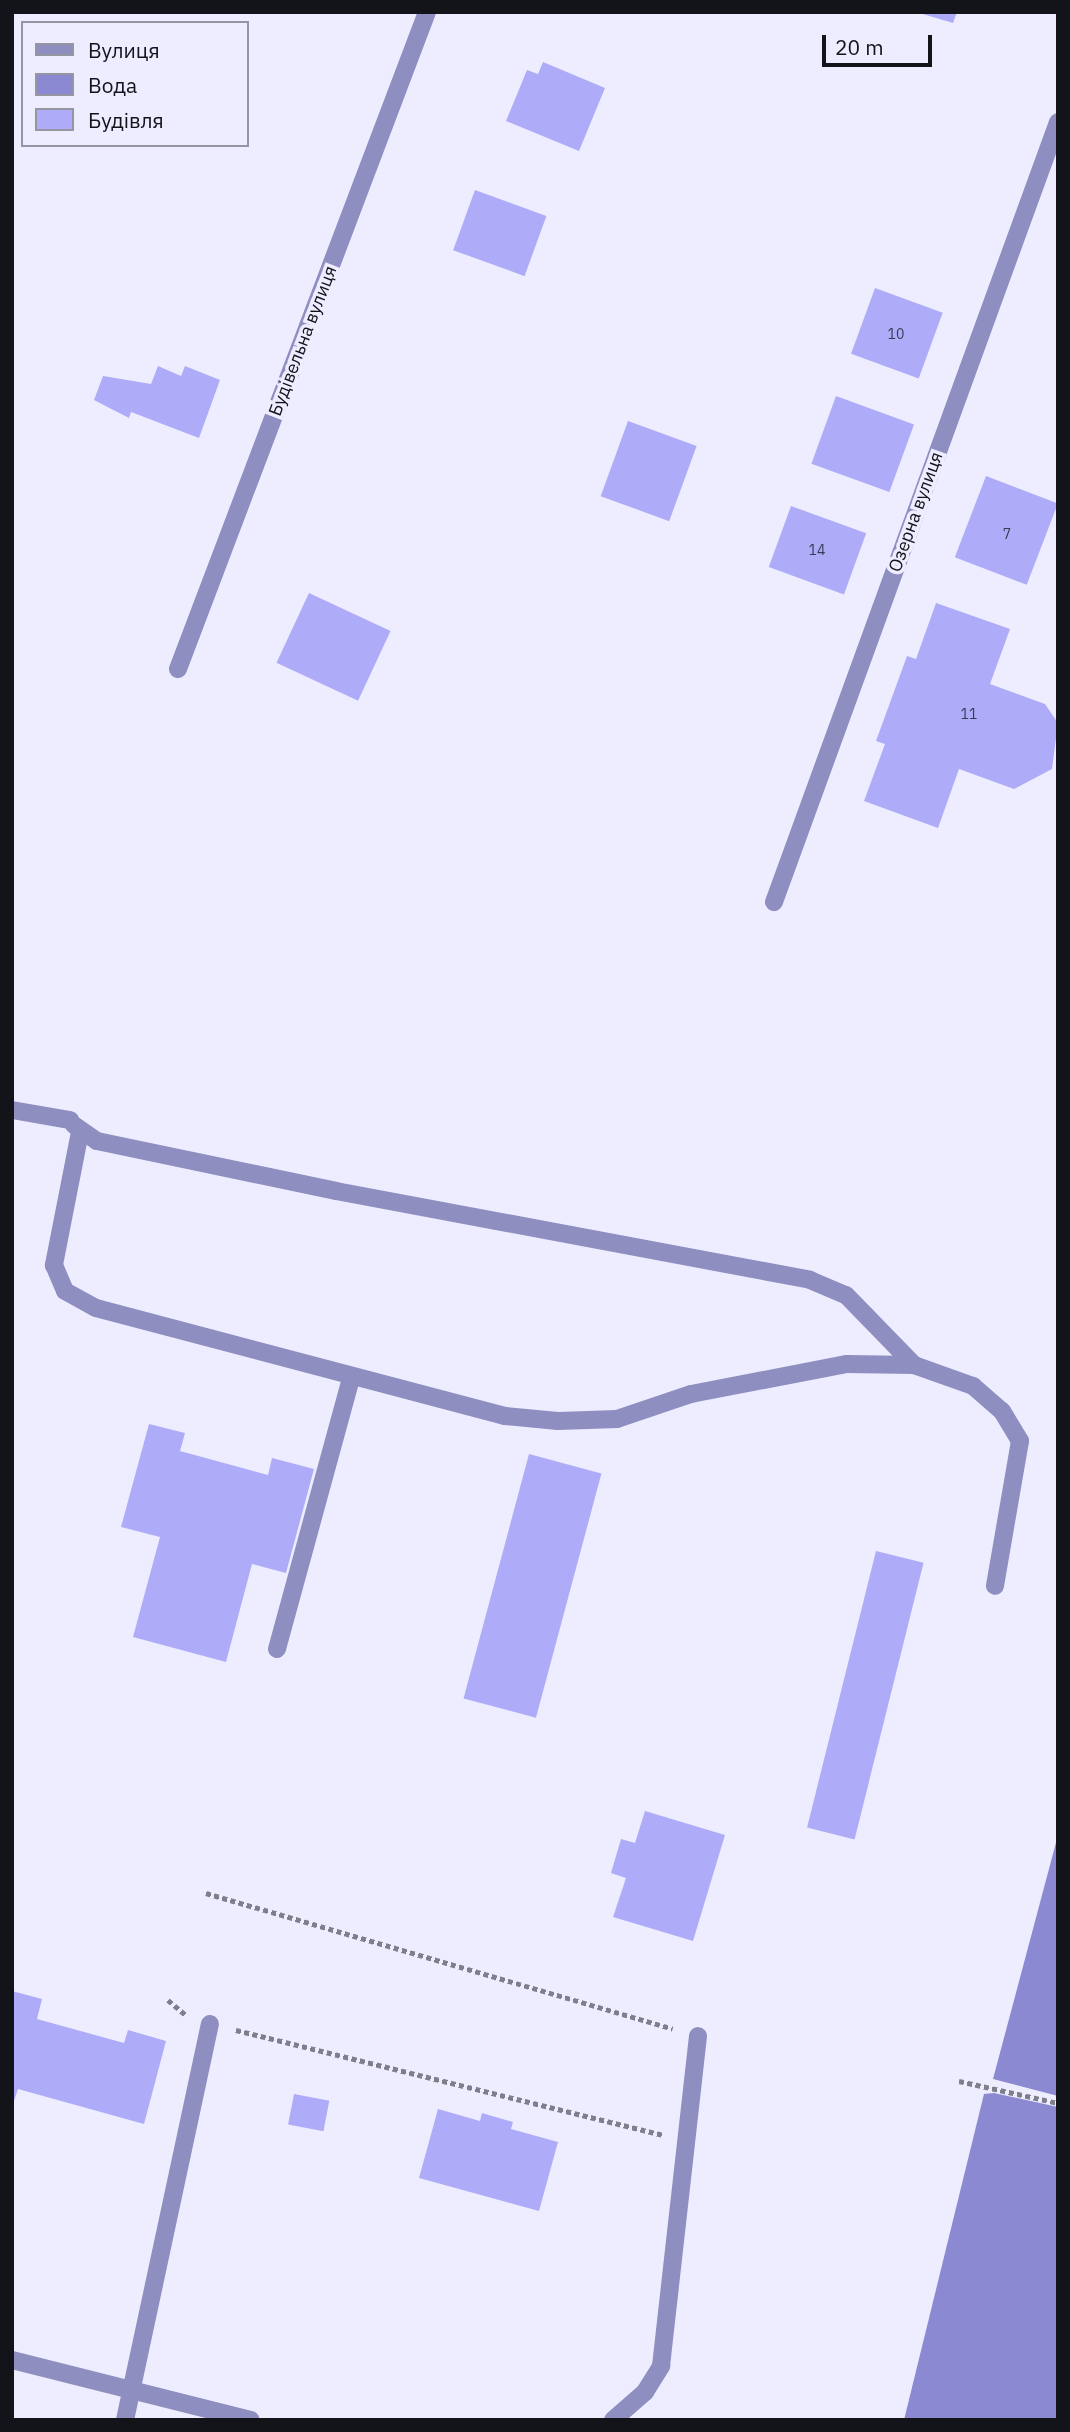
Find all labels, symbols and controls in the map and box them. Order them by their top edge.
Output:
legend [21,21,248,147]
scale bar [825,21,935,65]
text: 20 m [835,33,884,61]
text: Вулиця [88,36,160,64]
text: Вода [88,71,137,99]
text: Будівля [88,106,164,134]
street label: Будівельна вулиця [264,263,342,419]
house number: 10 [888,326,904,342]
street label: Озерна вулиця [884,449,948,575]
house number: 7 [1003,526,1011,542]
house number: 14 [809,542,825,558]
house number: 11 [961,706,977,722]

